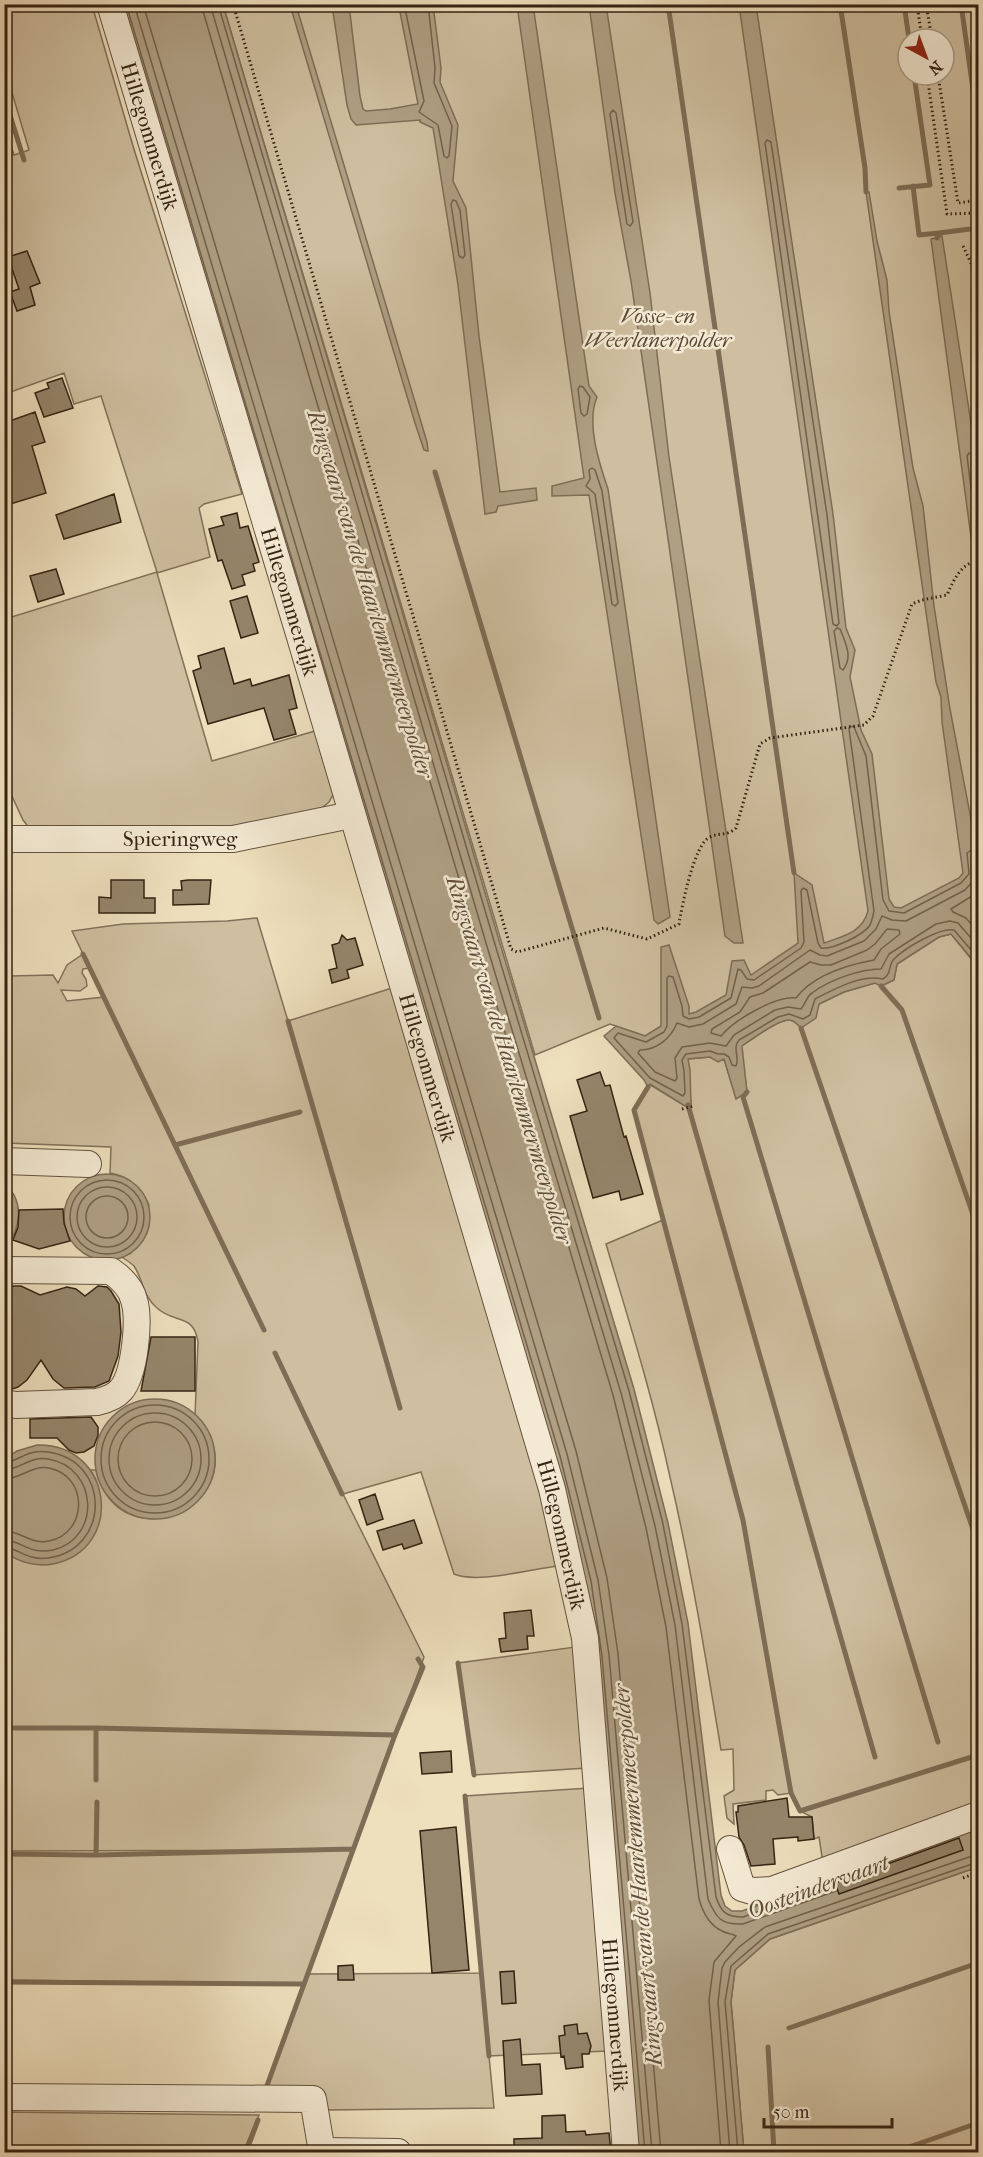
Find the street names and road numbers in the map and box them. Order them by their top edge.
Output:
street label: Hillegommerdijk [116,59,183,214]
street label: Hillegommerdijk [256,524,323,679]
street label: Spieringweg [123,827,238,851]
street label: Hillegommerdijk [394,990,461,1145]
street label: Hillegommerdijk [532,1456,590,1612]
street label: Hillegommerdijk [597,1937,633,2093]

